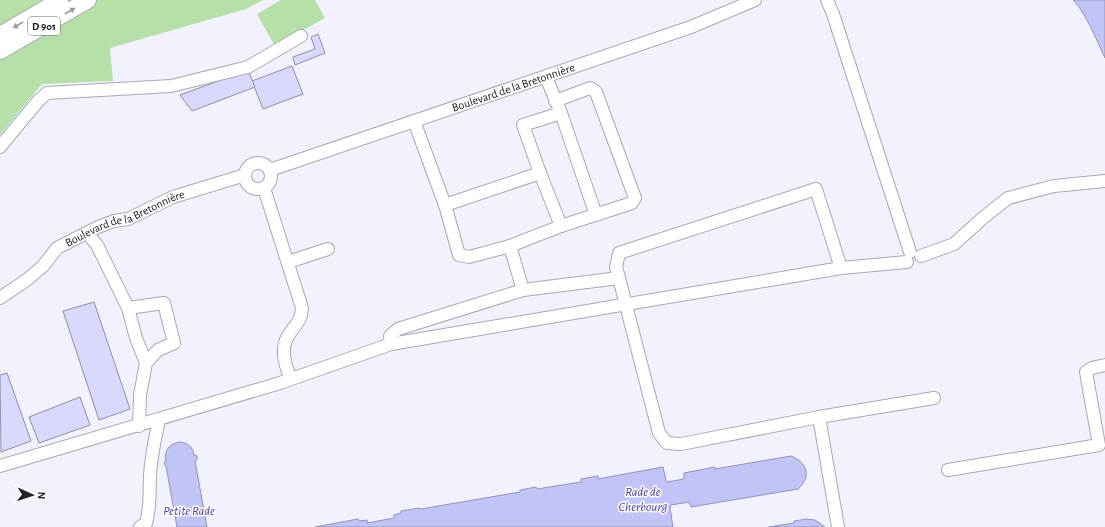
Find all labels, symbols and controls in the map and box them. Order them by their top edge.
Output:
one-way arrow [64,7,76,14]
road number: D 901 [28,17,60,35]
one-way arrow [12,21,24,28]
street label: Boulevard de la Bretonnière [450,61,576,114]
street label: Boulevard de la Bretonnière [63,188,186,249]
north arrow [12,475,52,515]
water label: Rade de Cherbourg [619,486,668,514]
text: N [36,491,47,500]
water label: Petite Rade [163,505,215,518]

